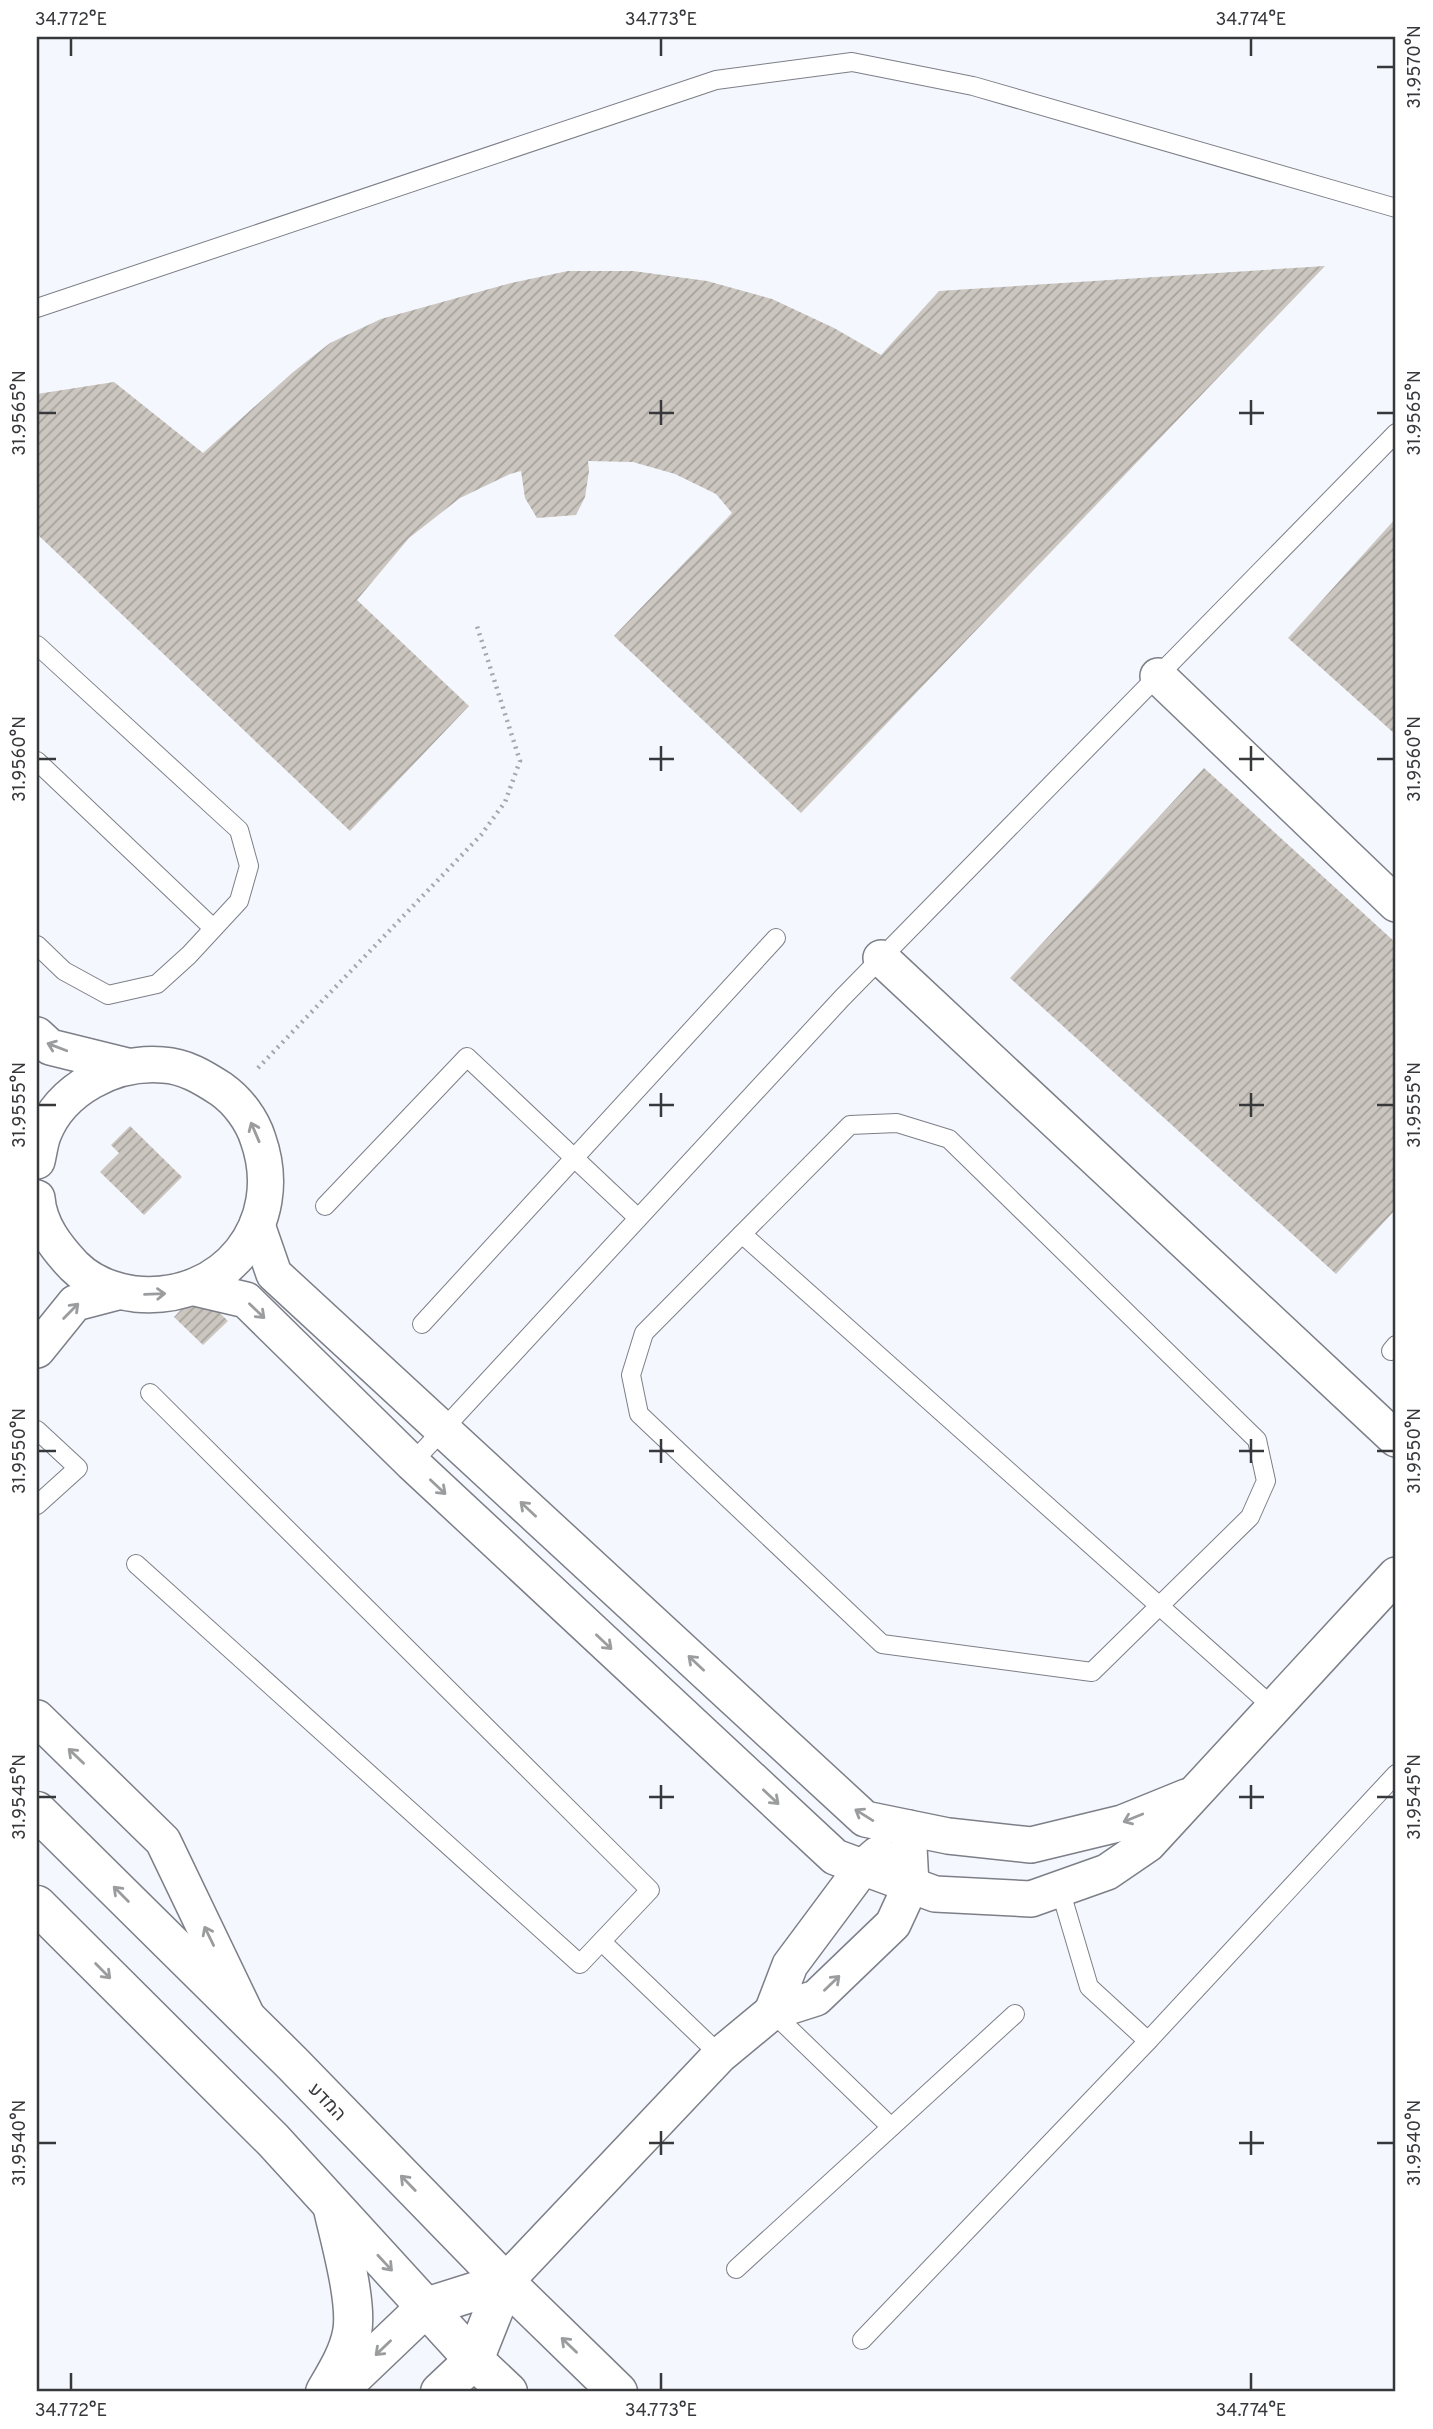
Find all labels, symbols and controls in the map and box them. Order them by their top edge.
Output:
text: 34.772°E [35,9,107,32]
text: 34.773°E [625,9,697,32]
text: 34.774°E [1215,9,1287,32]
text: 31.9570°N [1404,25,1427,109]
text: 31.9565°N [9,370,32,456]
text: 31.9565°N [1404,370,1427,456]
text: 31.9560°N [9,716,32,802]
text: 31.9560°N [1404,716,1427,802]
one-way arrow [47,1040,68,1053]
text: 31.9555°N [9,1062,32,1148]
text: 31.9555°N [1404,1062,1427,1148]
one-way arrow [248,1122,261,1144]
one-way arrow [143,1287,166,1301]
one-way arrow [62,1302,79,1319]
one-way arrow [249,1303,266,1320]
text: 31.9550°N [9,1408,32,1494]
text: 31.9550°N [1404,1408,1427,1494]
one-way arrow [429,1479,447,1495]
one-way arrow [520,1500,537,1517]
one-way arrow [595,1634,612,1651]
one-way arrow [688,1654,705,1671]
one-way arrow [67,1748,84,1765]
text: 31.9545°N [9,1754,32,1840]
text: 31.9545°N [1404,1754,1427,1840]
one-way arrow [762,1789,779,1806]
one-way arrow [855,1807,874,1822]
one-way arrow [1122,1813,1144,1826]
one-way arrow [113,1886,130,1903]
one-way arrow [201,1926,215,1947]
one-way arrow [94,1962,111,1979]
one-way arrow [823,1974,840,1991]
street label: המדע [303,2078,351,2127]
text: 31.9540°N [9,2100,32,2186]
text: 31.9540°N [1404,2100,1427,2186]
one-way arrow [400,2175,417,2192]
one-way arrow [376,2254,393,2271]
one-way arrow [561,2336,578,2353]
one-way arrow [375,2339,392,2356]
text: 34.772°E [35,2400,107,2423]
text: 34.773°E [625,2400,697,2423]
text: 34.774°E [1215,2400,1287,2423]

